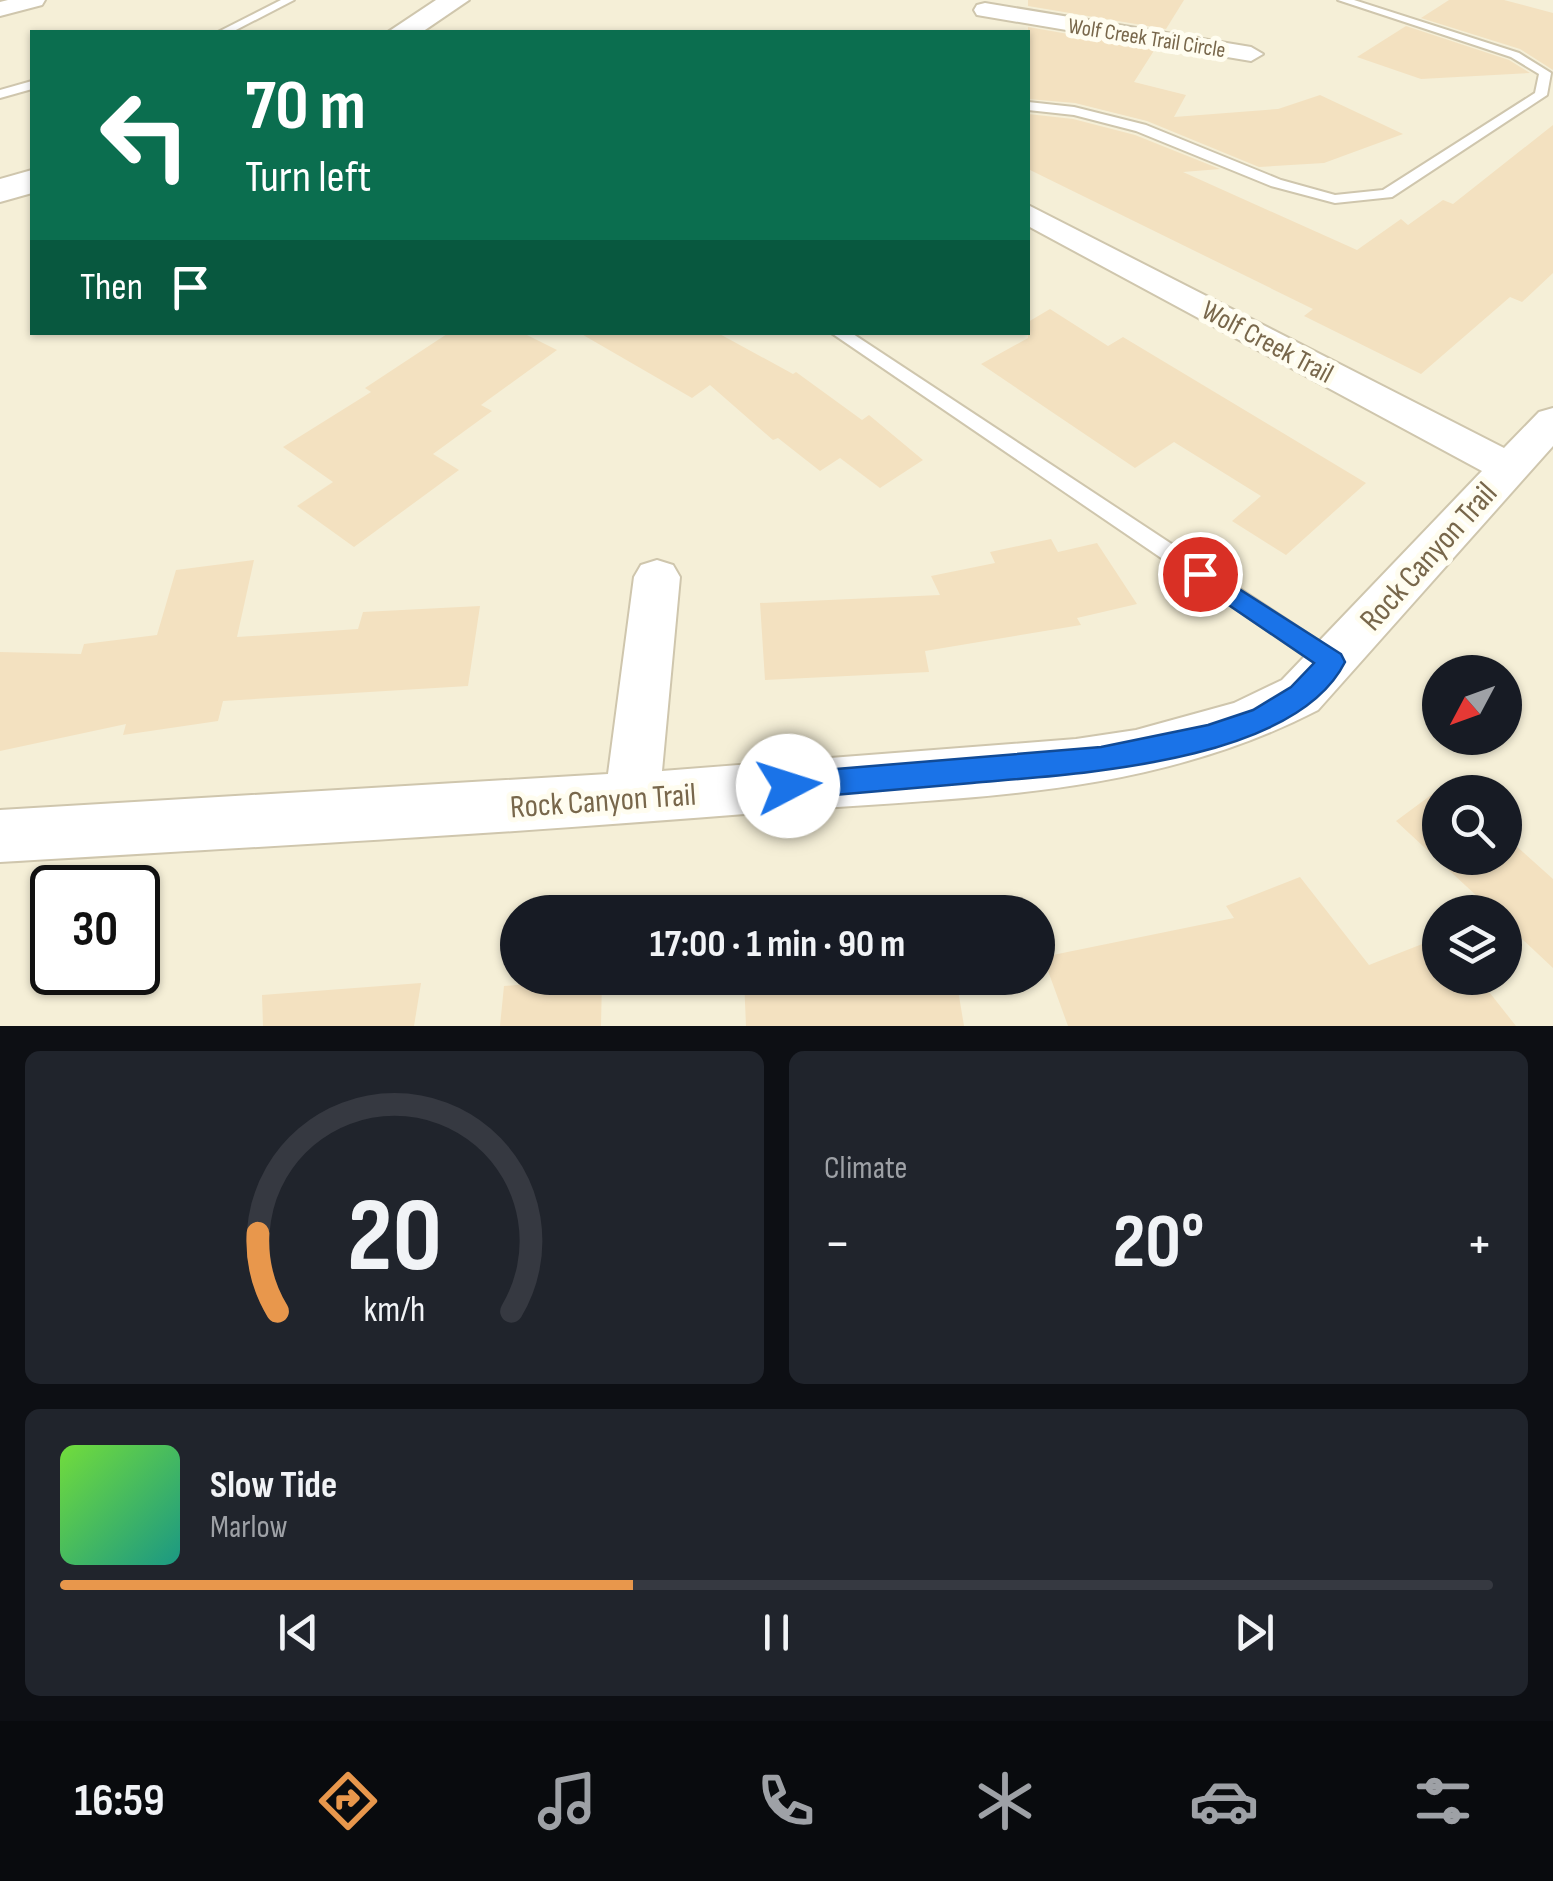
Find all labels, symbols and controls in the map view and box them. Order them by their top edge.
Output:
street label: Wolf Creek Trail Circle [1066,13,1227,64]
text: 70 m [245,65,366,149]
icon: left [80,70,210,200]
text: Turn left [245,150,371,205]
icon: arrive [163,260,218,315]
text: Then [80,265,143,310]
street label: Wolf Creek Trail [1196,294,1339,391]
street label: Rock Canyon Trail [1352,475,1506,639]
pin [1158,532,1243,617]
icon: arrive [1173,547,1228,602]
north arrow [1422,655,1522,755]
map controls [1422,655,1522,995]
position arrow [736,734,840,838]
button: search [1422,775,1522,875]
street label: Rock Canyon Trail [509,776,697,827]
speed limit sign: 30 [30,865,160,995]
button: layers [1422,895,1522,995]
text: 17:00 · 1 min · 90 m [650,922,905,967]
text: Climate [824,1149,907,1188]
text: 20 [347,1175,442,1300]
text: 20° [1112,1198,1205,1289]
text: − [824,1211,851,1278]
text: + [1466,1211,1493,1278]
text: km/h [364,1289,425,1332]
text: Slow Tide [210,1463,337,1508]
text: Marlow [210,1508,288,1547]
icon: previous [271,1605,326,1660]
icon: pause [749,1605,804,1660]
icon: next [1227,1605,1282,1660]
icon: directions [313,1766,383,1836]
icon: music [532,1766,602,1836]
icon: phone [751,1766,821,1836]
icon: climate [970,1766,1040,1836]
icon: car [1189,1766,1259,1836]
icon: filters [1408,1766,1478,1836]
text: 16:59 [75,1774,164,1829]

